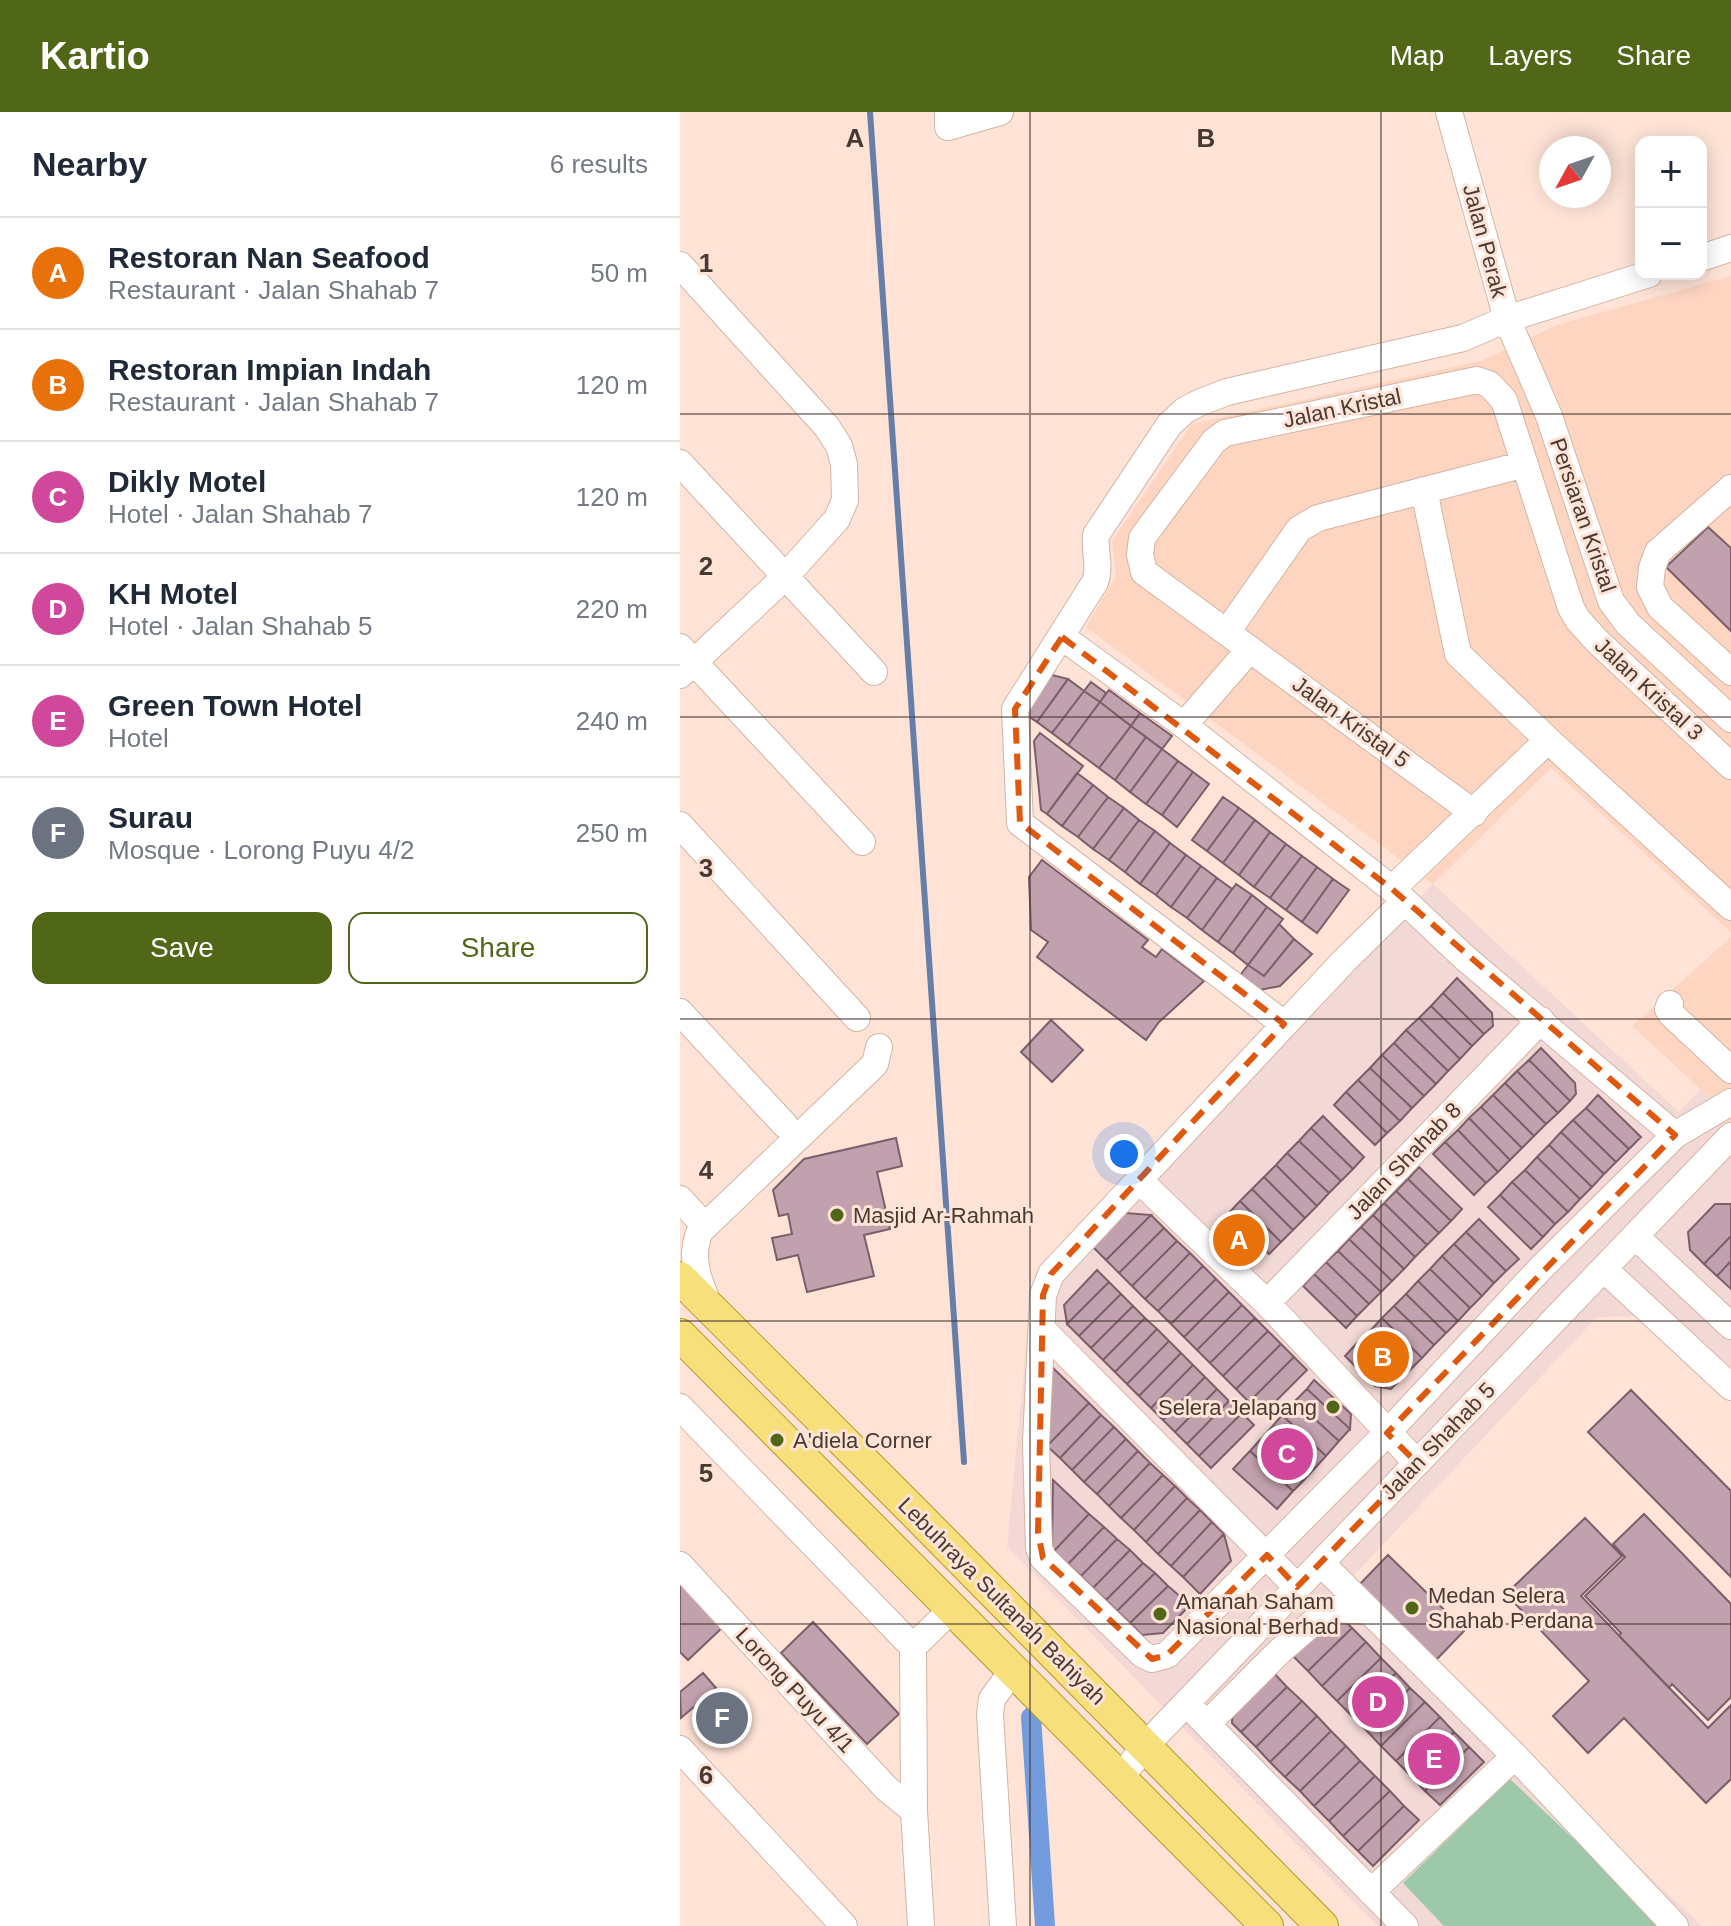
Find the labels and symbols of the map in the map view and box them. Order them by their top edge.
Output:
text: A [846,123,865,153]
text: B [1197,123,1215,153]
north arrow [1539,136,1611,208]
street label: Jalan Perak [1458,182,1512,301]
text: 1 [699,248,713,278]
street label: Jalan Kristal [1281,383,1403,433]
street label: Persiaran Kristal [1545,435,1621,595]
text: 2 [699,551,713,581]
street label: Jalan Kristal 3 [1590,633,1708,745]
street label: Jalan Kristal 5 [1288,671,1414,773]
text: 3 [699,853,713,883]
street label: Jalan Shahab 8 [1342,1097,1466,1225]
your location [1104,1134,1144,1174]
text: 4 [699,1155,714,1185]
place label: Masjid Ar-Rahmah [853,1203,1034,1228]
marker: Masjid Ar-Rahmah [828,1206,846,1224]
pin: A [1213,1210,1265,1270]
pin: B [1357,1327,1409,1387]
street label: Jalan Shahab 5 [1376,1377,1500,1505]
place label: Selera Jelapang [1158,1395,1317,1420]
marker: Selera Jelapang [1324,1398,1342,1416]
pin: C [1261,1424,1313,1484]
place label: A'diela Corner [793,1428,932,1453]
marker: A'diela Corner [768,1431,786,1449]
text: 5 [699,1458,713,1488]
street label: Lebuhraya Sultanah Bahiyah [893,1492,1111,1710]
place label: Medan Selera Shahab Perdana [1428,1583,1594,1633]
place label: Amanah Saham Nasional Berhad [1176,1589,1339,1639]
marker: Medan Selera Shahab Perdana [1403,1599,1421,1617]
marker: Amanah Saham Nasional Berhad [1151,1605,1169,1623]
street label: Lorong Puyu 4/1 [731,1622,859,1758]
pin: D [1352,1672,1404,1732]
pin: F [696,1688,748,1748]
pin: E [1408,1729,1460,1789]
text: 6 [699,1760,713,1790]

